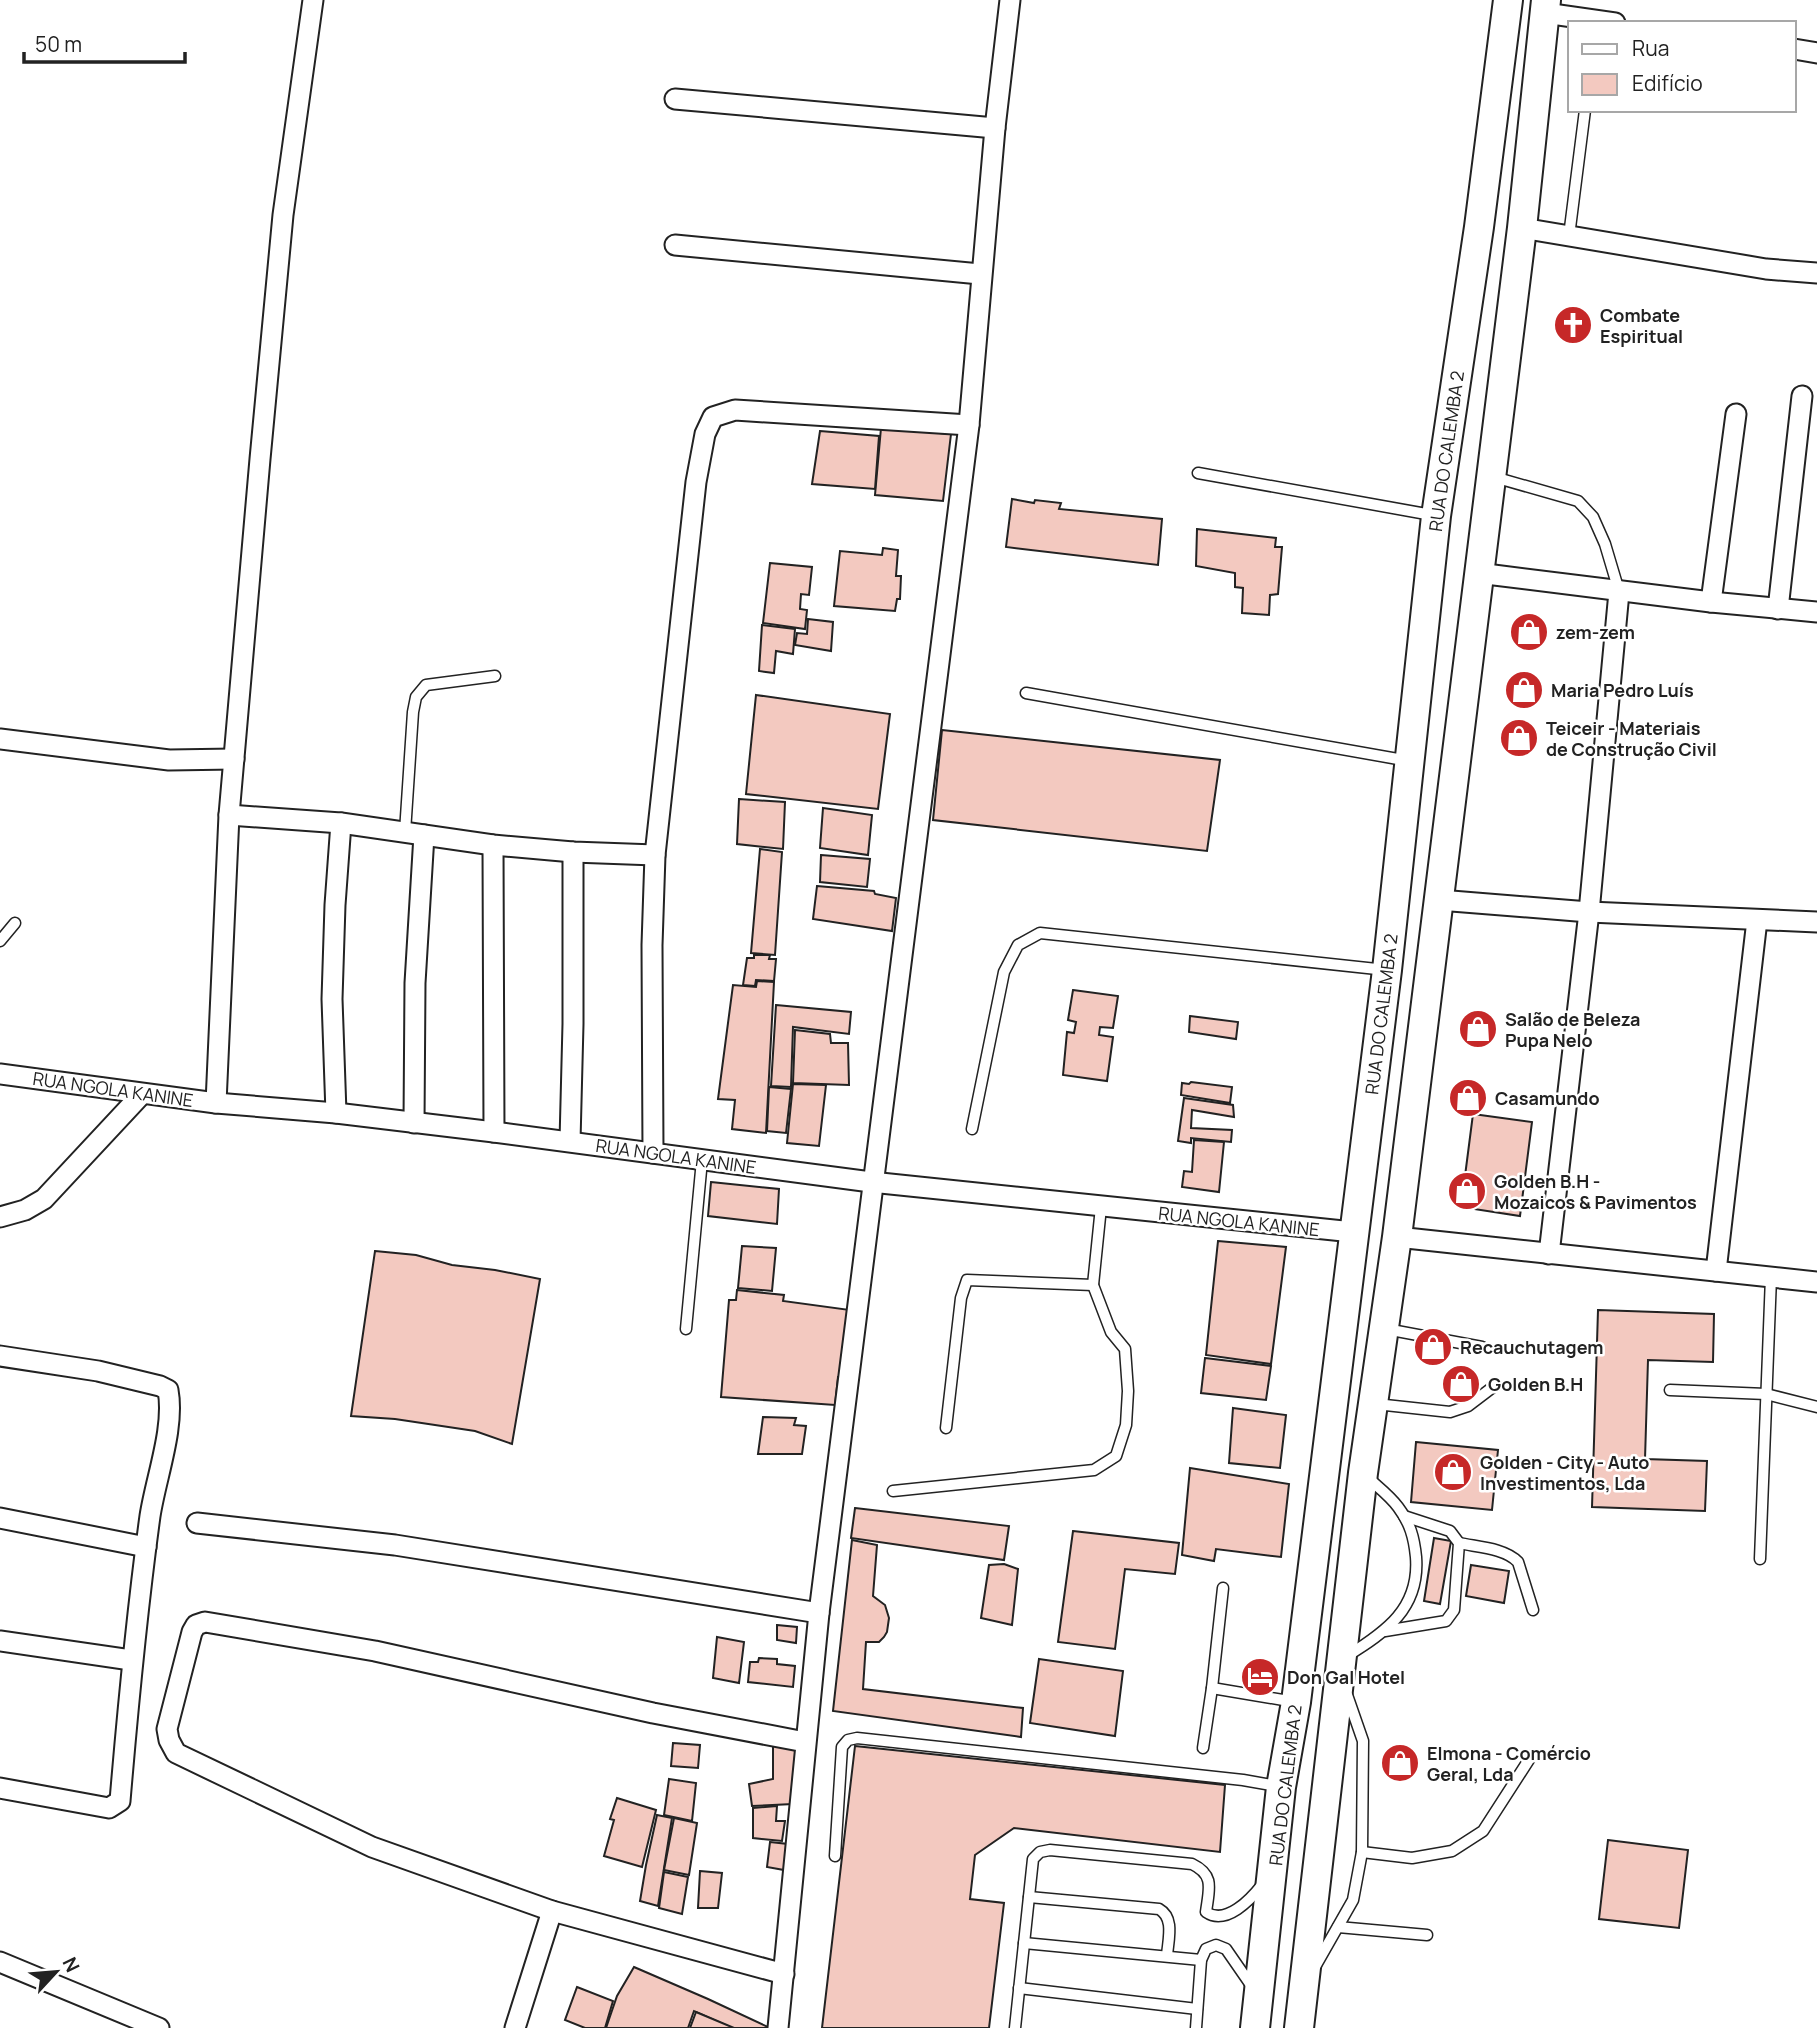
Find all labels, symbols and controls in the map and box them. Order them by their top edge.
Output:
scale bar [24,21,186,65]
legend [1568,21,1796,112]
text: 50 m [35,30,82,58]
text: Rua [1632,34,1669,62]
text: Edifício [1632,69,1703,97]
place label: Combate Espiritual [1600,303,1683,348]
church icon: Combate Espiritual [1552,304,1594,346]
street label: RUA DO CALEMBA 2 [1423,369,1469,533]
shop icon: zem-zem [1508,611,1550,653]
place label: zem-zem [1556,620,1635,644]
shop icon: Maria Pedro Luís [1503,669,1545,711]
place label: Maria Pedro Luís [1551,678,1694,702]
place label: Teiceir - Materiais de Construção Civil [1546,716,1717,761]
shop icon: Teiceir - Materiais de Construção Civil [1498,717,1540,759]
street label: RUA DO CALEMBA 2 [1359,932,1403,1096]
place label: Salão de Beleza Pupa Nelo [1505,1007,1640,1052]
shop icon: Salão de Beleza Pupa Nelo [1457,1008,1499,1050]
street label: RUA NGOLA KANINE [31,1066,195,1112]
shop icon: Casamundo [1447,1077,1489,1119]
place label: Casamundo [1495,1086,1600,1110]
street label: RUA NGOLA KANINE [594,1133,758,1179]
place label: Golden B.H - Mozaicos & Pavimentos [1494,1169,1697,1214]
shop icon: Golden B.H - Mozaicos & Pavimentos [1446,1170,1488,1212]
street label: RUA NGOLA KANINE [1157,1201,1321,1241]
shop icon: Recauchutagem [1412,1326,1454,1368]
place label: Recauchutagem [1460,1335,1603,1359]
shop icon: Golden B.H [1440,1363,1482,1405]
place label: Golden B.H [1488,1372,1583,1396]
place label: Golden - City - Auto Investimentos, Lda [1480,1450,1650,1495]
shop icon: Golden - City - Auto Investimentos, Lda [1432,1451,1474,1493]
hotel icon: Don Gal Hotel [1239,1656,1281,1698]
place label: Don Gal Hotel [1287,1665,1405,1689]
street label: RUA DO CALEMBA 2 [1263,1703,1307,1867]
place label: Elmona - Comércio Geral, Lda [1427,1741,1591,1786]
shop icon: Elmona - Comércio Geral, Lda [1379,1742,1421,1784]
north arrow [21,1937,91,2007]
text: N [57,1953,86,1976]

